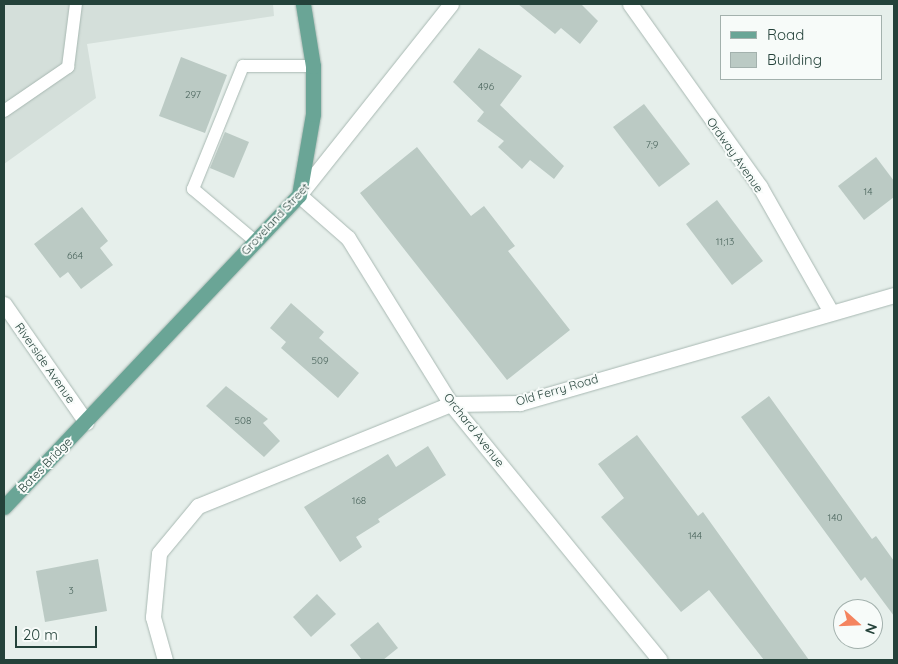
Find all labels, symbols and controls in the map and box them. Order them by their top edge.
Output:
legend [720,15,883,80]
text: Road [767,25,804,44]
text: Building [767,50,822,69]
house number: 496 [478,81,494,93]
house number: 297 [185,89,201,101]
street label: Ordway Avenue [704,115,766,195]
house number: 7;9 [646,139,658,151]
street label: Groveland Street [238,180,312,258]
house number: 14 [864,186,872,198]
house number: 11;13 [716,236,734,248]
house number: 664 [67,250,83,262]
street label: Riverside Avenue [12,320,78,406]
house number: 509 [312,355,328,367]
street label: Old Ferry Road [514,371,600,409]
street label: Orchard Avenue [441,390,507,470]
house number: 508 [235,415,251,427]
street label: Bates Bridge [15,434,75,496]
house number: 168 [352,495,366,507]
house number: 140 [828,512,842,524]
house number: 144 [688,530,702,542]
house number: 3 [68,585,74,597]
north arrow [833,599,883,649]
scale bar [18,616,100,648]
text: N [861,621,881,637]
text: 20 m [23,625,58,644]

